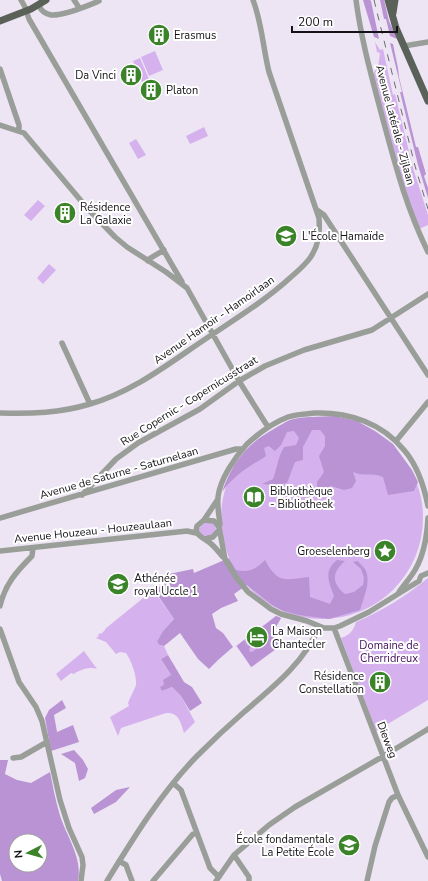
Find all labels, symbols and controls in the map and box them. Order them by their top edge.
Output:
scale bar [292,8,397,34]
text: 200 m [298,14,333,30]
building icon: Erasmus [146,22,172,48]
place label: Erasmus [174,28,216,43]
building icon: Da Vinci [118,62,144,88]
street label: Avenue Latérale - Zijlaan [372,63,418,187]
place label: Da Vinci [75,68,116,83]
building icon: Platon [138,77,164,103]
place label: Platon [166,83,198,98]
building icon: Résidence La Galaxie [52,200,78,226]
place label: Résidence La Galaxie [80,200,132,228]
school or university icon: L'École Hamaïde [273,223,299,249]
place label: L'École Hamaïde [302,228,384,244]
street label: Avenue Hamoir - Hamoirlaan [151,273,277,367]
street label: Rue Copernic - Copernicusstraat [118,352,260,449]
street label: Avenue de Saturne - Saturnelaan [38,443,200,503]
library icon: Bibliothèque - Bibliotheek [241,484,267,510]
place label: Bibliothèque - Bibliotheek [270,484,334,512]
street label: Avenue Houzeau - Houzeaulaan [13,515,173,547]
place icon: Groeselenberg [372,538,398,564]
place label: Groeselenberg [297,544,370,559]
school or university icon: Athénée royal Uccle 1 [105,571,131,597]
place label: Athénée royal Uccle 1 [134,571,198,599]
hotel icon: La Maison Chantecler [244,624,270,650]
place label: La Maison Chantecler [272,624,326,652]
park label: Domaine de Cherridreux [359,638,419,666]
place label: Résidence Constellation [299,669,364,697]
building icon: Résidence Constellation [367,669,393,695]
street label: Dieweg [373,720,401,760]
place label: École fondamentale La Petite École [236,831,334,860]
school or university icon: École fondamentale La Petite École [336,832,362,858]
north arrow [8,833,48,873]
text: N [11,849,26,859]

